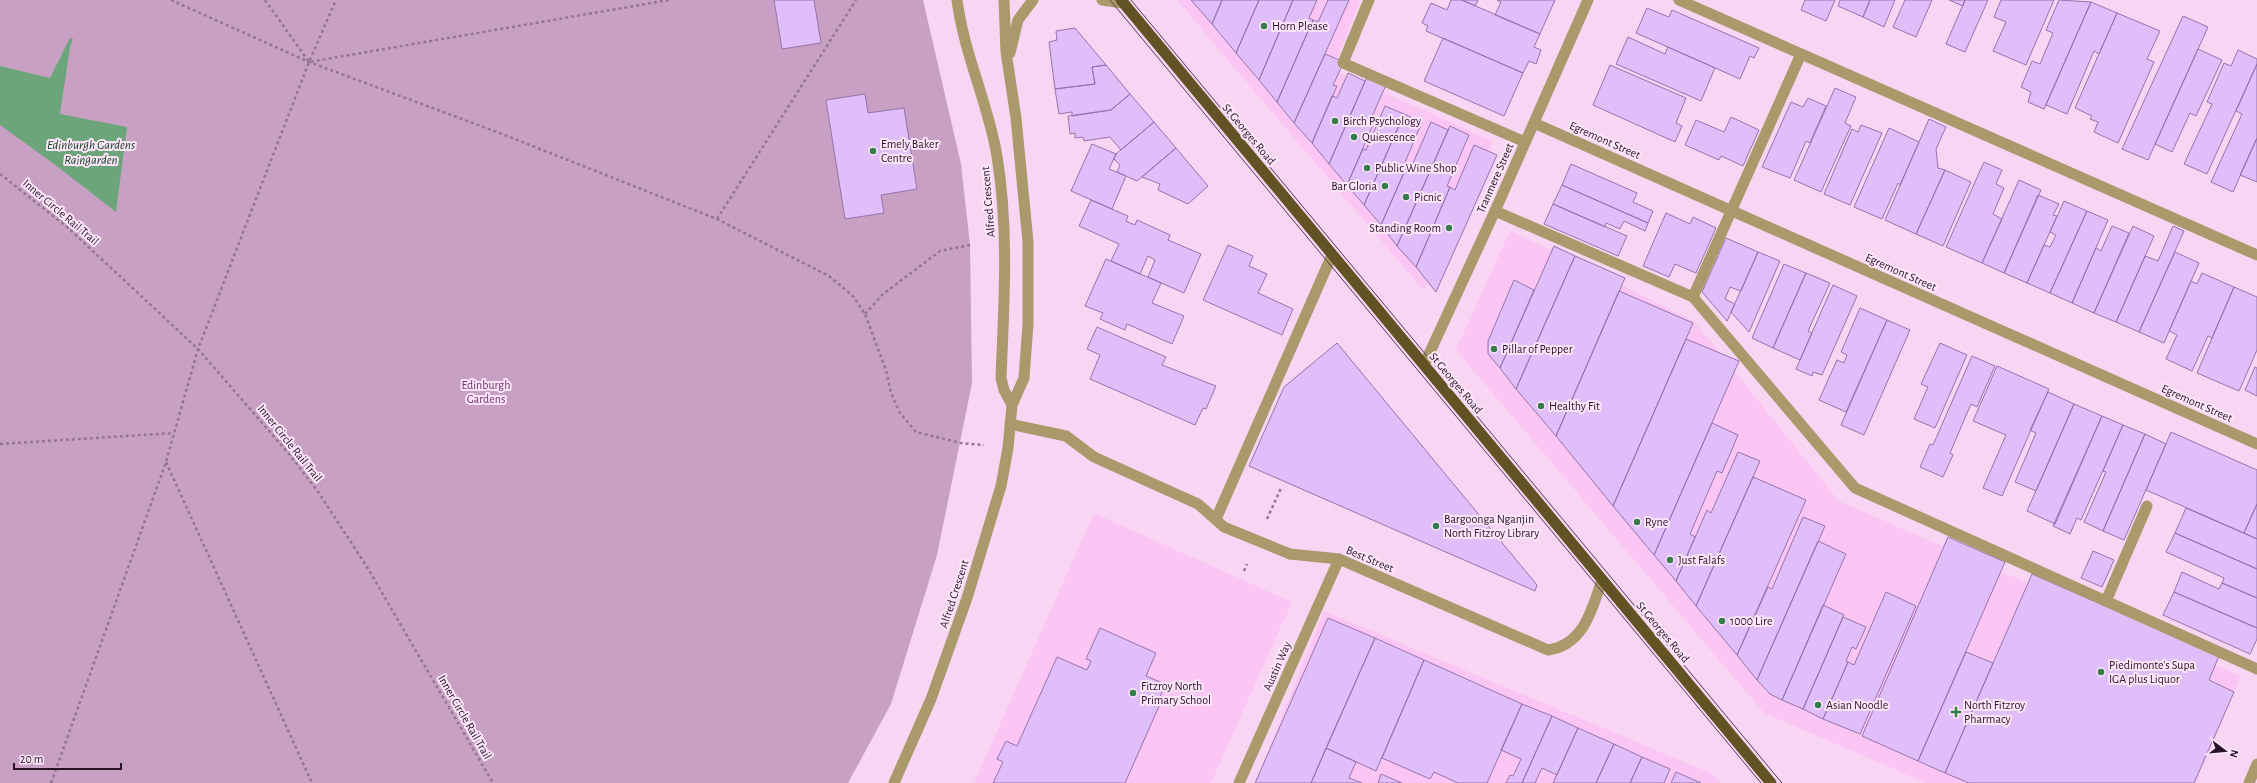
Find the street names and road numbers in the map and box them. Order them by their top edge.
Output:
street label: St Georges Road [1220,101,1278,167]
street label: Egremont Street [1568,119,1642,161]
street label: Tranmere Street [1474,141,1516,215]
street label: Alfred Crescent [979,166,997,238]
street label: Inner Circle Rail Trail [21,177,101,247]
street label: Egremont Street [1864,251,1938,293]
street label: St Georges Road [1427,350,1485,416]
street label: Egremont Street [2160,382,2234,424]
street label: Inner Circle Rail Trail [255,402,325,484]
street label: Best Street [1344,544,1396,574]
street label: Alfred Crescent [937,558,971,630]
street label: St Georges Road [1634,599,1692,665]
street label: Austin Way [1261,639,1294,693]
street label: Inner Circle Rail Trail [436,673,494,761]

